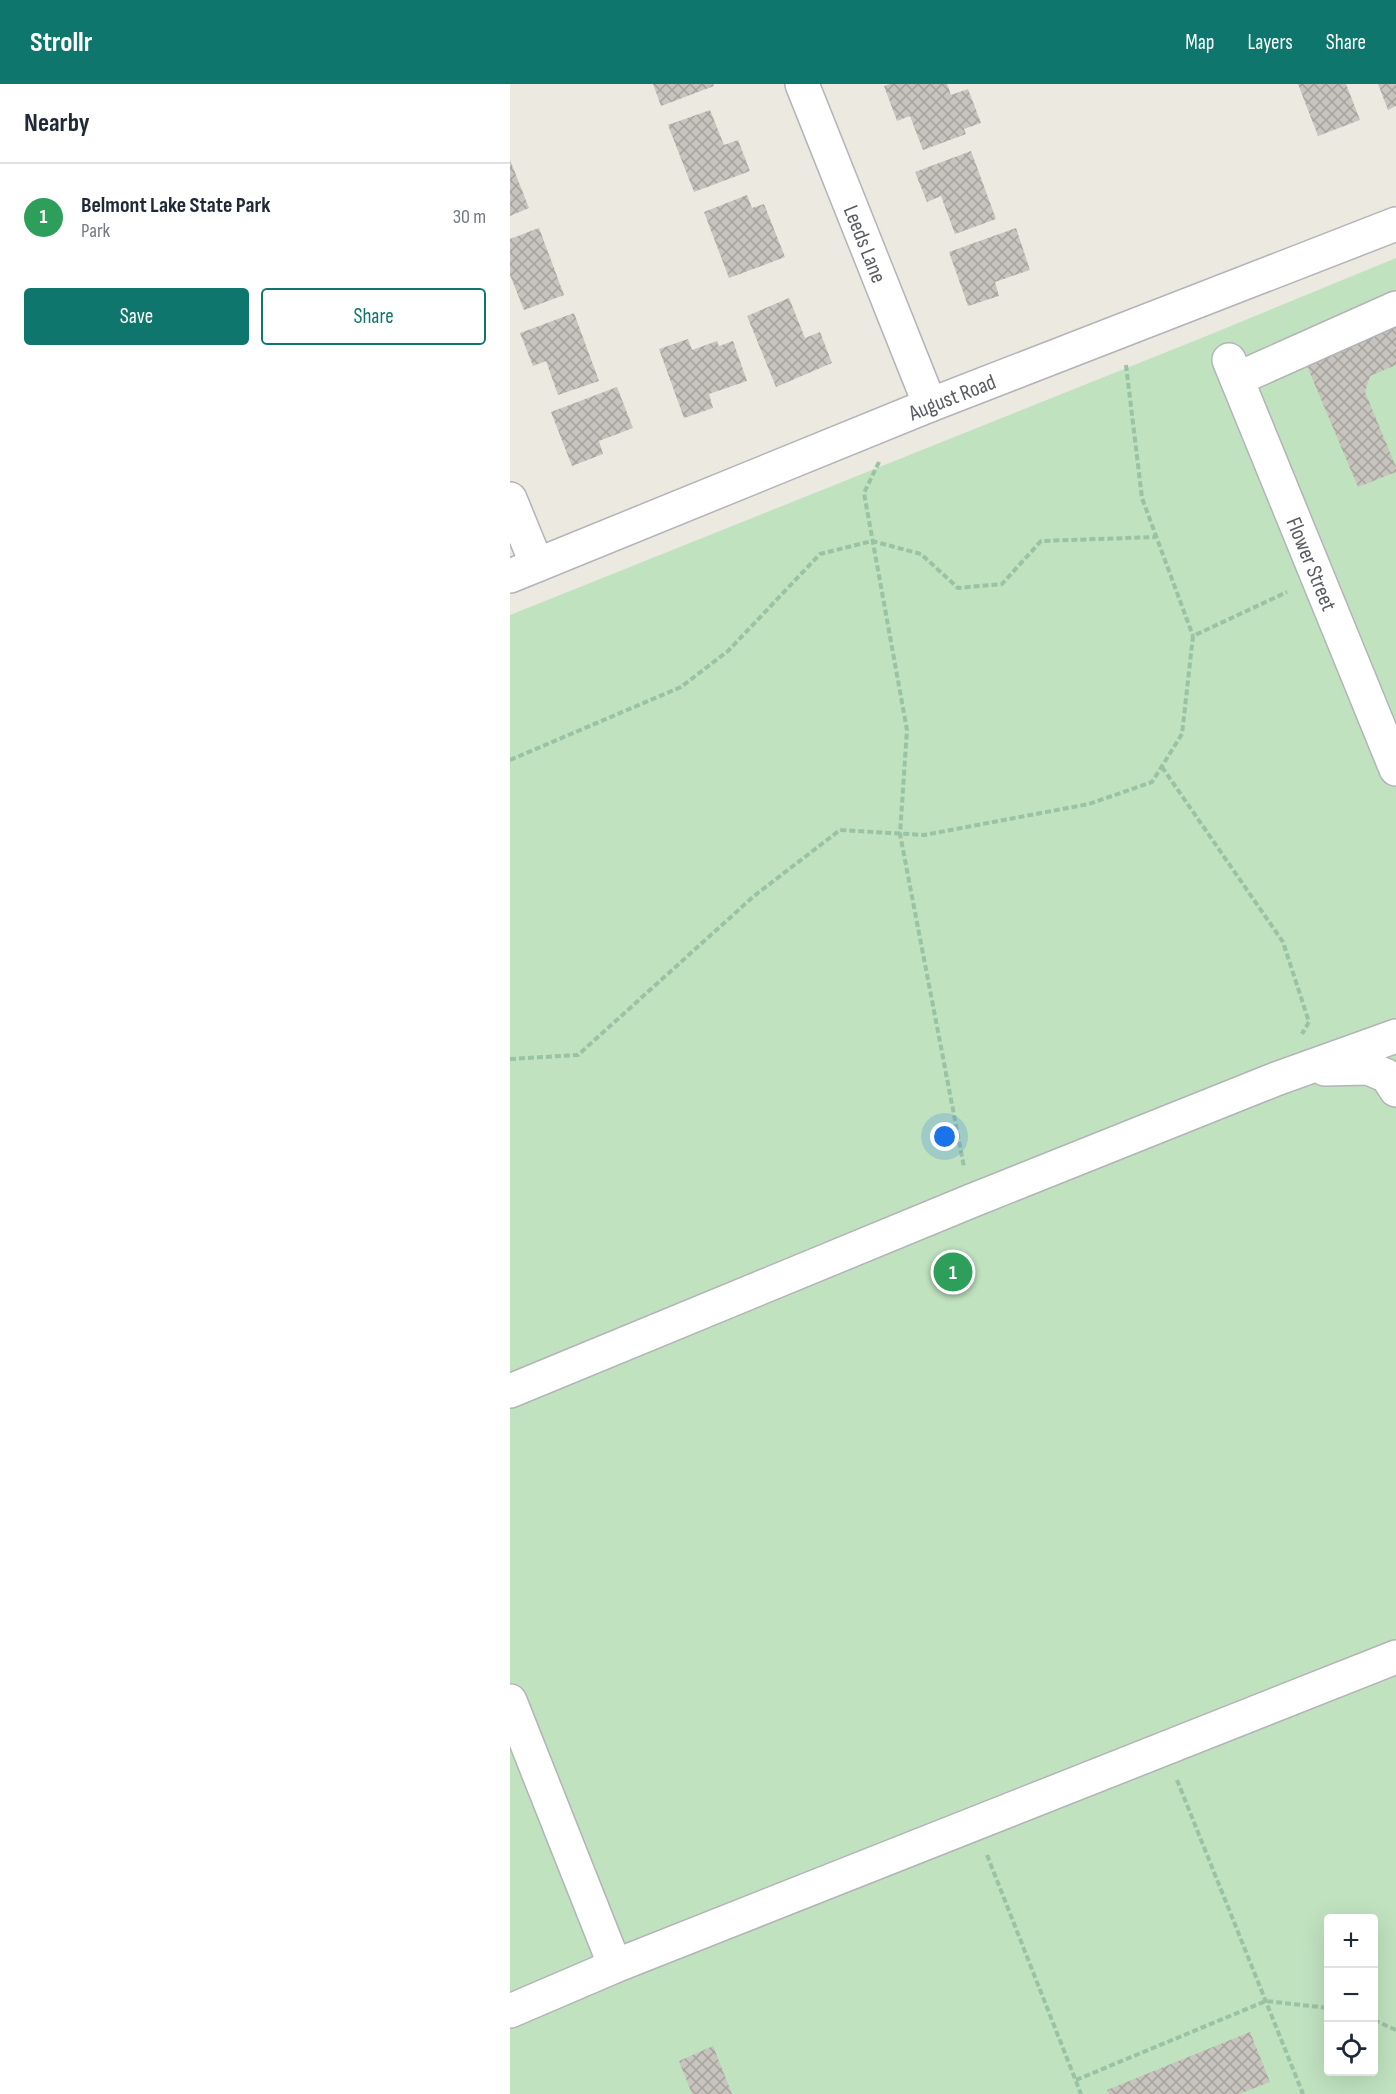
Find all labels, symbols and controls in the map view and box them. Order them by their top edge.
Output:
text: Strollr [30,26,92,59]
text: Map [1185,30,1214,55]
text: Layers [1247,30,1293,55]
text: Share [1326,30,1366,55]
text: Nearby [24,108,90,139]
text: Belmont Lake State Park [81,192,271,219]
street label: Leeds Lane [837,202,892,287]
text: 1 [40,205,47,229]
text: 30 m [453,205,486,229]
text: Park [81,219,110,243]
button: Save [24,288,249,345]
button: Share [261,288,486,345]
street label: August Road [904,369,1000,428]
street label: Flower Street [1280,513,1342,615]
your location [930,1122,959,1151]
pin: 1 [934,1250,972,1294]
map controls [1324,1914,1378,2076]
button: + [1324,1914,1378,1968]
button: − [1324,1968,1378,2022]
button: locate [1324,2022,1378,2076]

